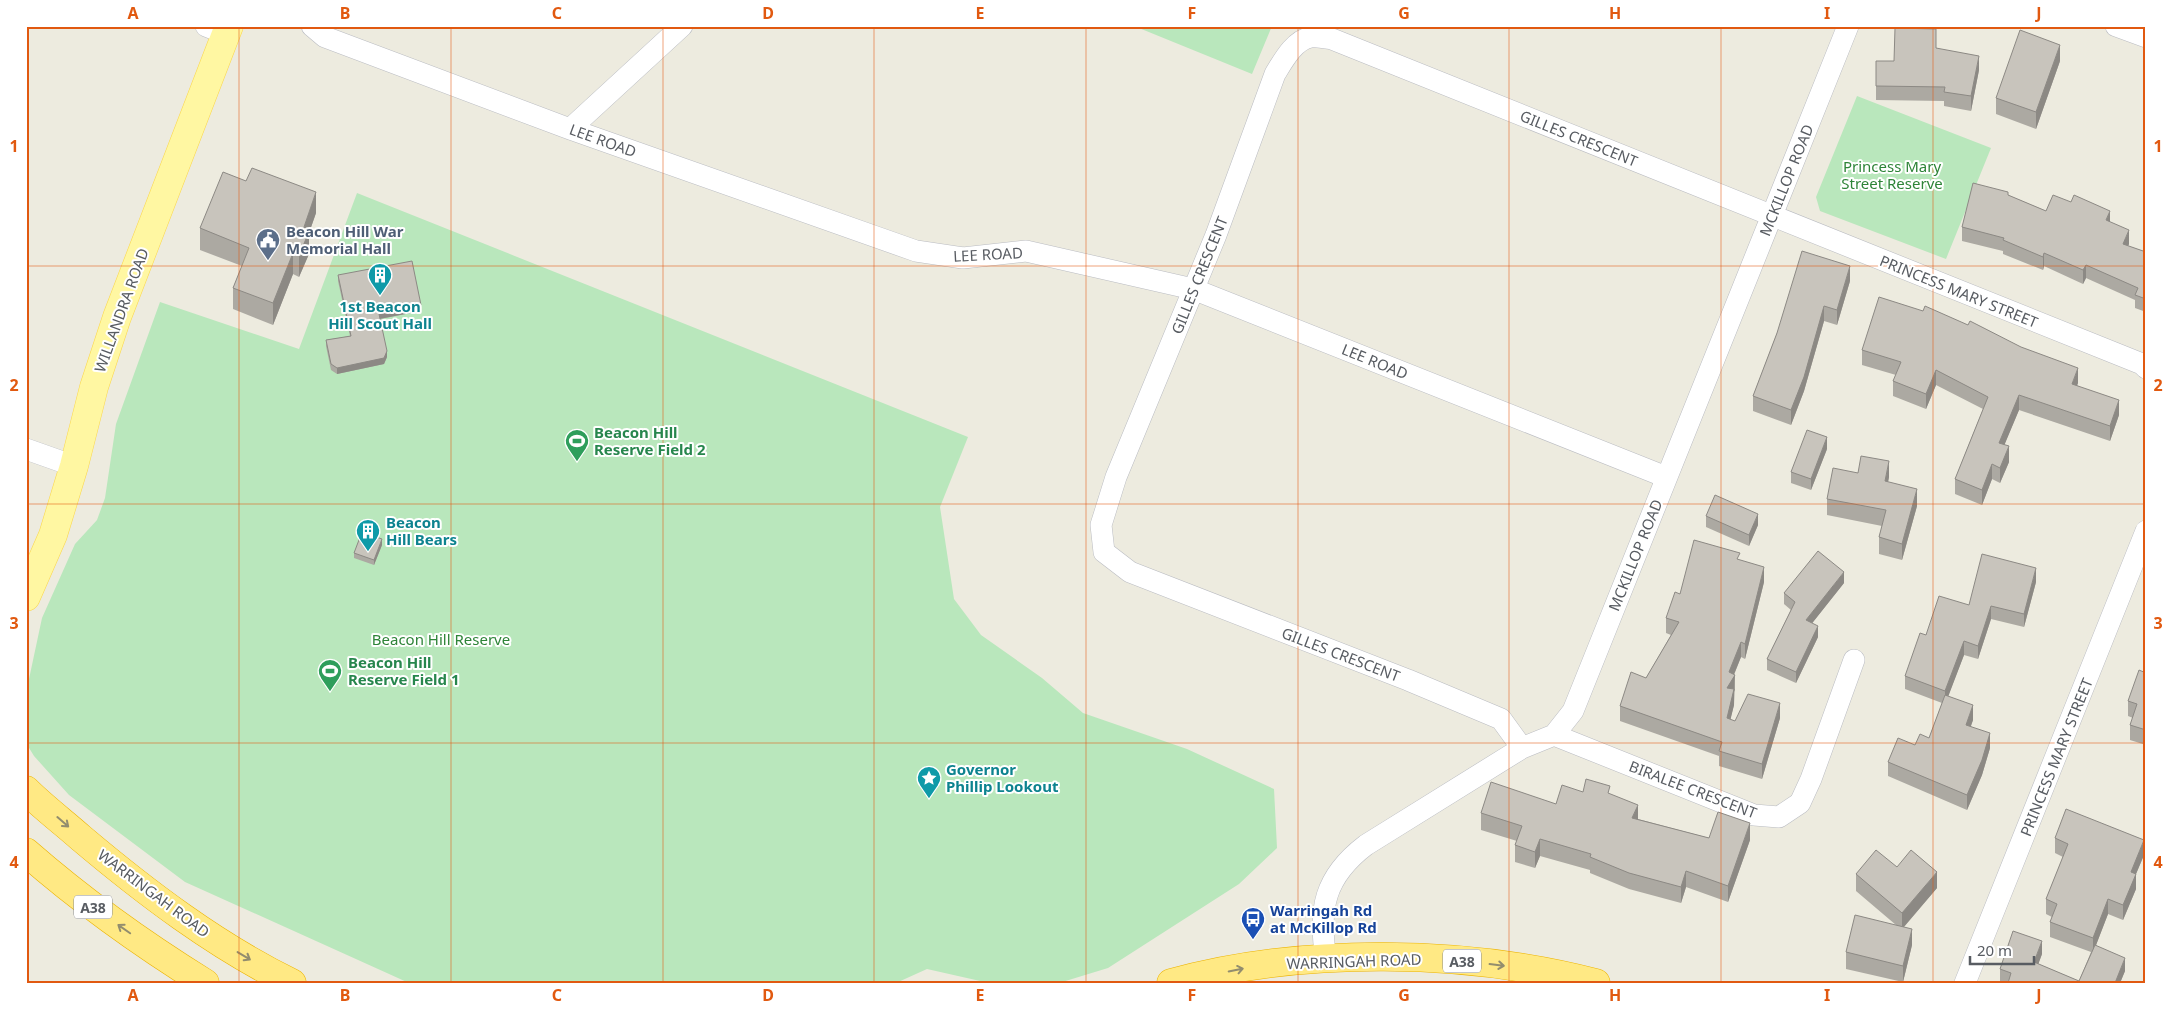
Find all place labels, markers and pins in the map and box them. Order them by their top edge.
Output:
place label: Beacon Hill War Memorial Hall [286,221,404,258]
public building icon: Beacon Hill War Memorial Hall [255,227,281,261]
building icon: 1st Beacon Hill Scout Hall [367,262,393,296]
place label: 1st Beacon Hill Scout Hall [328,296,432,333]
place label: Beacon Hill Reserve Field 2 [594,422,706,459]
sports icon: Beacon Hill Reserve Field 2 [564,428,590,462]
place label: Beacon Hill Bears [386,512,457,549]
building icon: Beacon Hill Bears [355,518,381,552]
place label: Beacon Hill Reserve Field 1 [348,652,460,689]
sports icon: Beacon Hill Reserve Field 1 [317,658,343,692]
place label: Governor Phillip Lookout [946,759,1059,796]
place icon: Governor Phillip Lookout [916,765,942,799]
place label: Warringah Rd at McKillop Rd [1270,900,1377,937]
bus stop icon: Warringah Rd at McKillop Rd [1240,906,1266,940]

